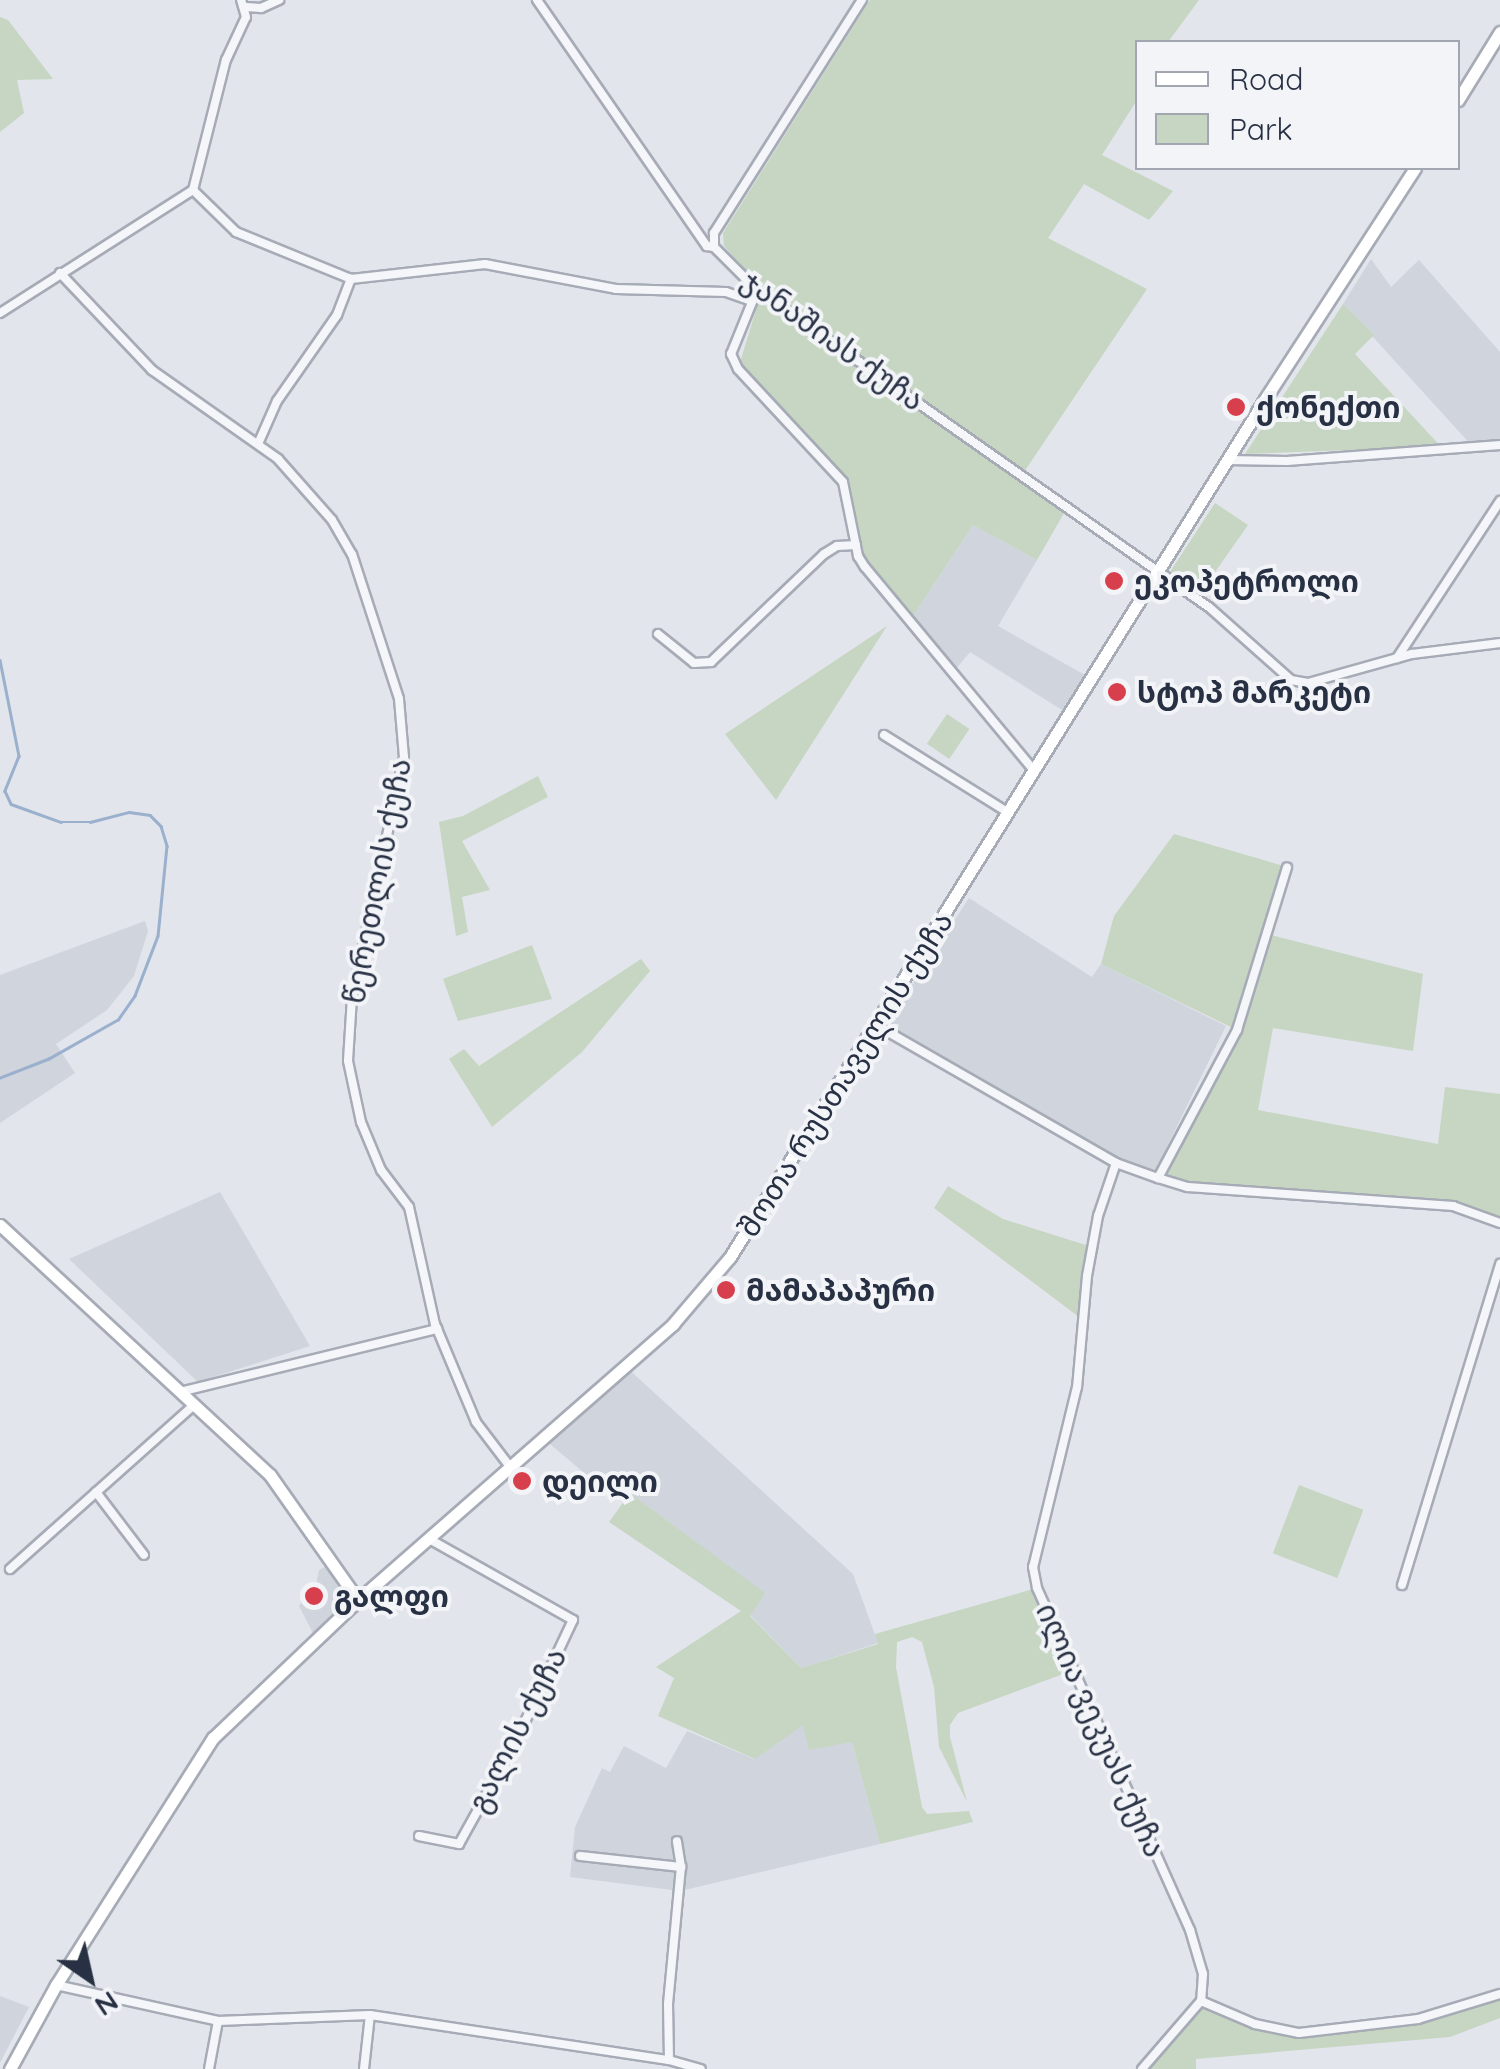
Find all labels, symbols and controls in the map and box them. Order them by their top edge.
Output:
legend [1135,40,1460,170]
text: Road [1229,60,1303,98]
text: Park [1229,110,1293,148]
street label: ჯანაშიას ქუჩა [735,262,931,418]
place label: ქონექთი [1256,389,1400,425]
marker: ქონექთი [1225,396,1247,418]
place label: ეკოპეტროლი [1134,563,1359,599]
marker: ეკოპეტროლი [1103,570,1125,592]
place label: სტოპ მარკეტი [1137,674,1371,710]
marker: სტოპ მარკეტი [1106,681,1128,703]
street label: წერეთლის ქუჩა [336,755,418,1007]
street label: შოთა რუსთაველის ქუჩა [730,905,960,1243]
place label: მამაპაპური [746,1272,935,1308]
marker: მამაპაპური [715,1279,737,1301]
place label: დეილი [542,1463,658,1499]
marker: დეილი [511,1470,533,1492]
place label: გალფი [334,1578,449,1614]
marker: გალფი [303,1585,325,1607]
street label: ილია ვეკუას ქუჩა [1029,1597,1173,1863]
street label: გალის ქუჩა [460,1642,574,1818]
north arrow [40,1929,140,2029]
text: N [89,1984,125,2025]

